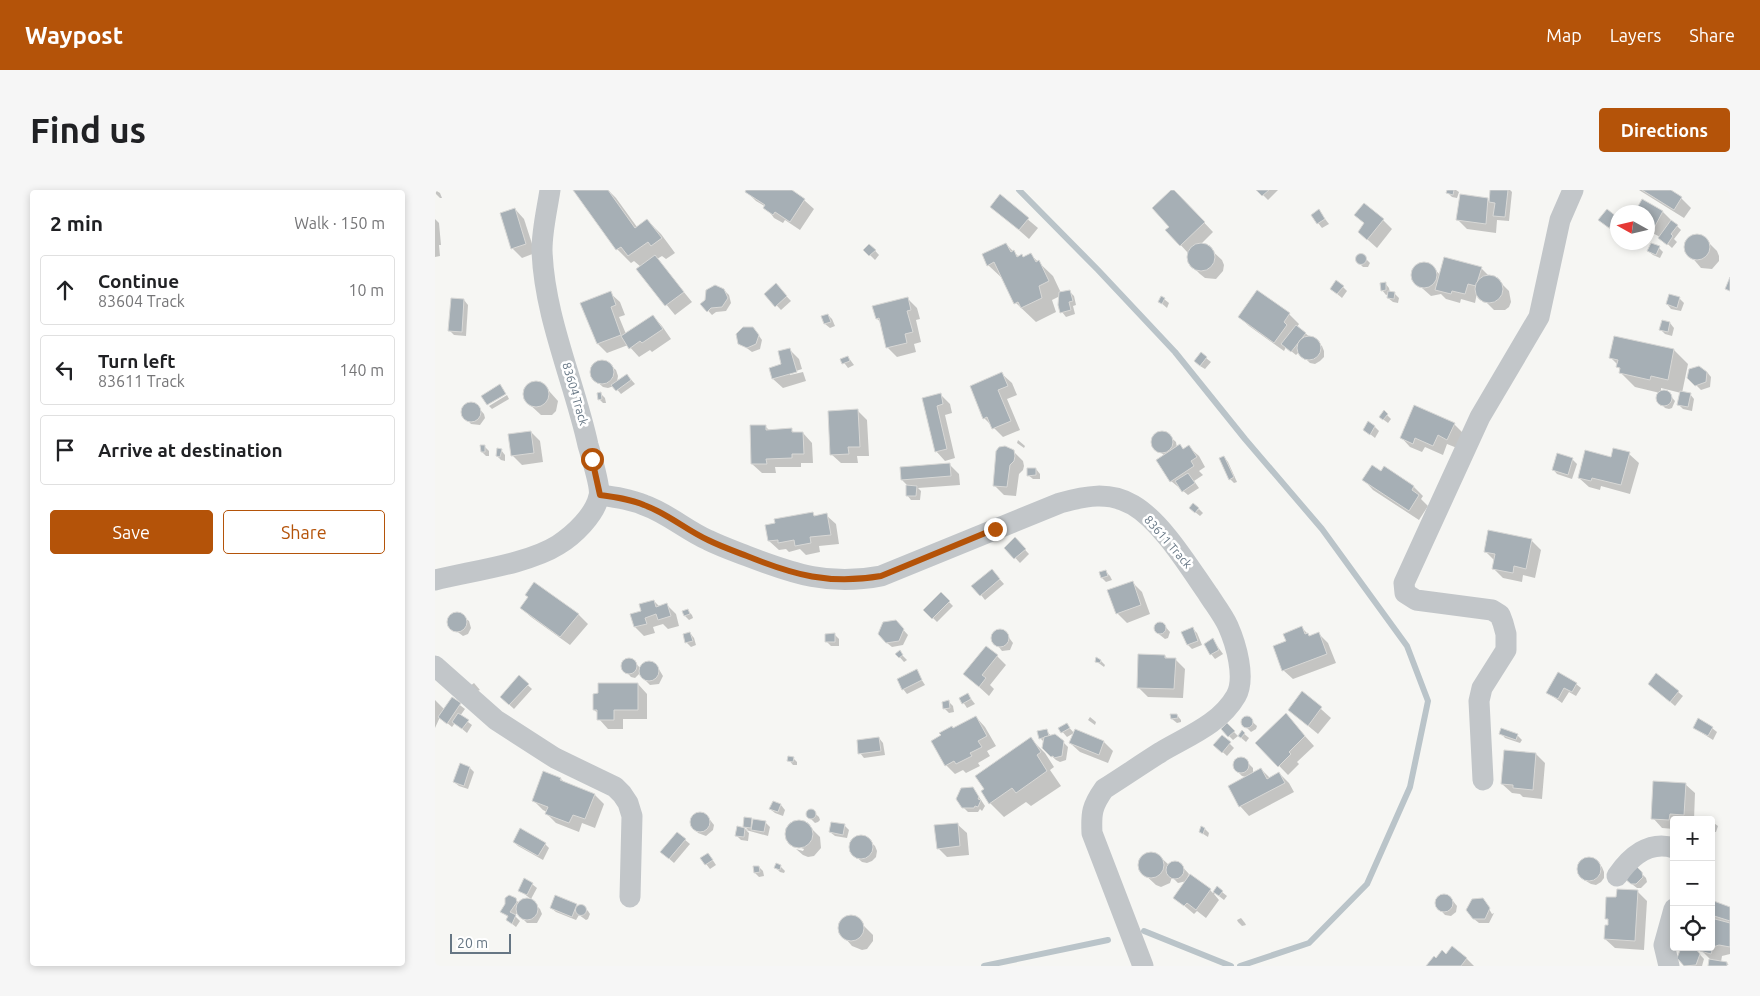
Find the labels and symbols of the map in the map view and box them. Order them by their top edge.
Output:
north arrow [1610,205,1655,250]
street label: 83604 Track [560,361,591,427]
route start [581,448,604,471]
street label: 83611 Track [1142,513,1195,571]
route end [984,518,1007,541]
scale bar [450,931,511,954]

